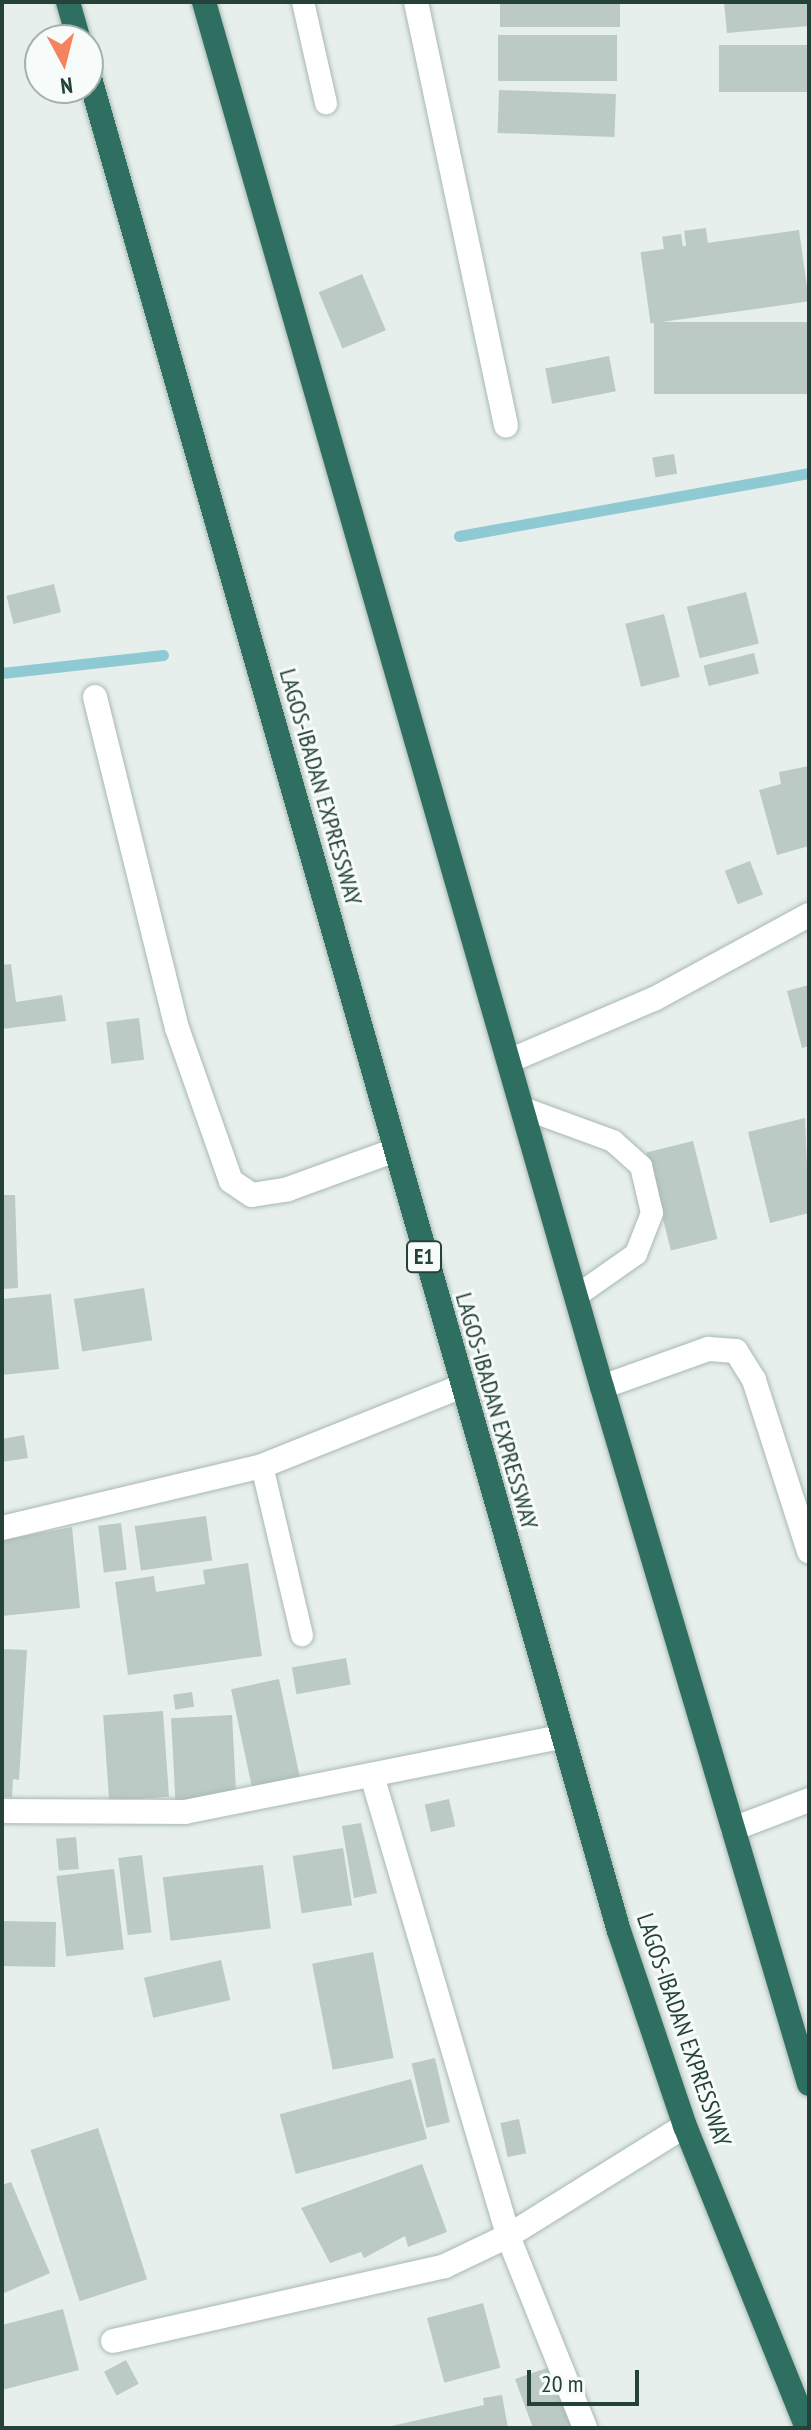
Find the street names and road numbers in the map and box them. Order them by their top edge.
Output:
street label: LAGOS-IBADAN EXPRESSWAY [273,665,369,909]
road number: E1 [406,1239,442,1275]
street label: LAGOS-IBADAN EXPRESSWAY [449,1289,545,1533]
street label: LAGOS-IBADAN EXPRESSWAY [631,1910,737,2150]

